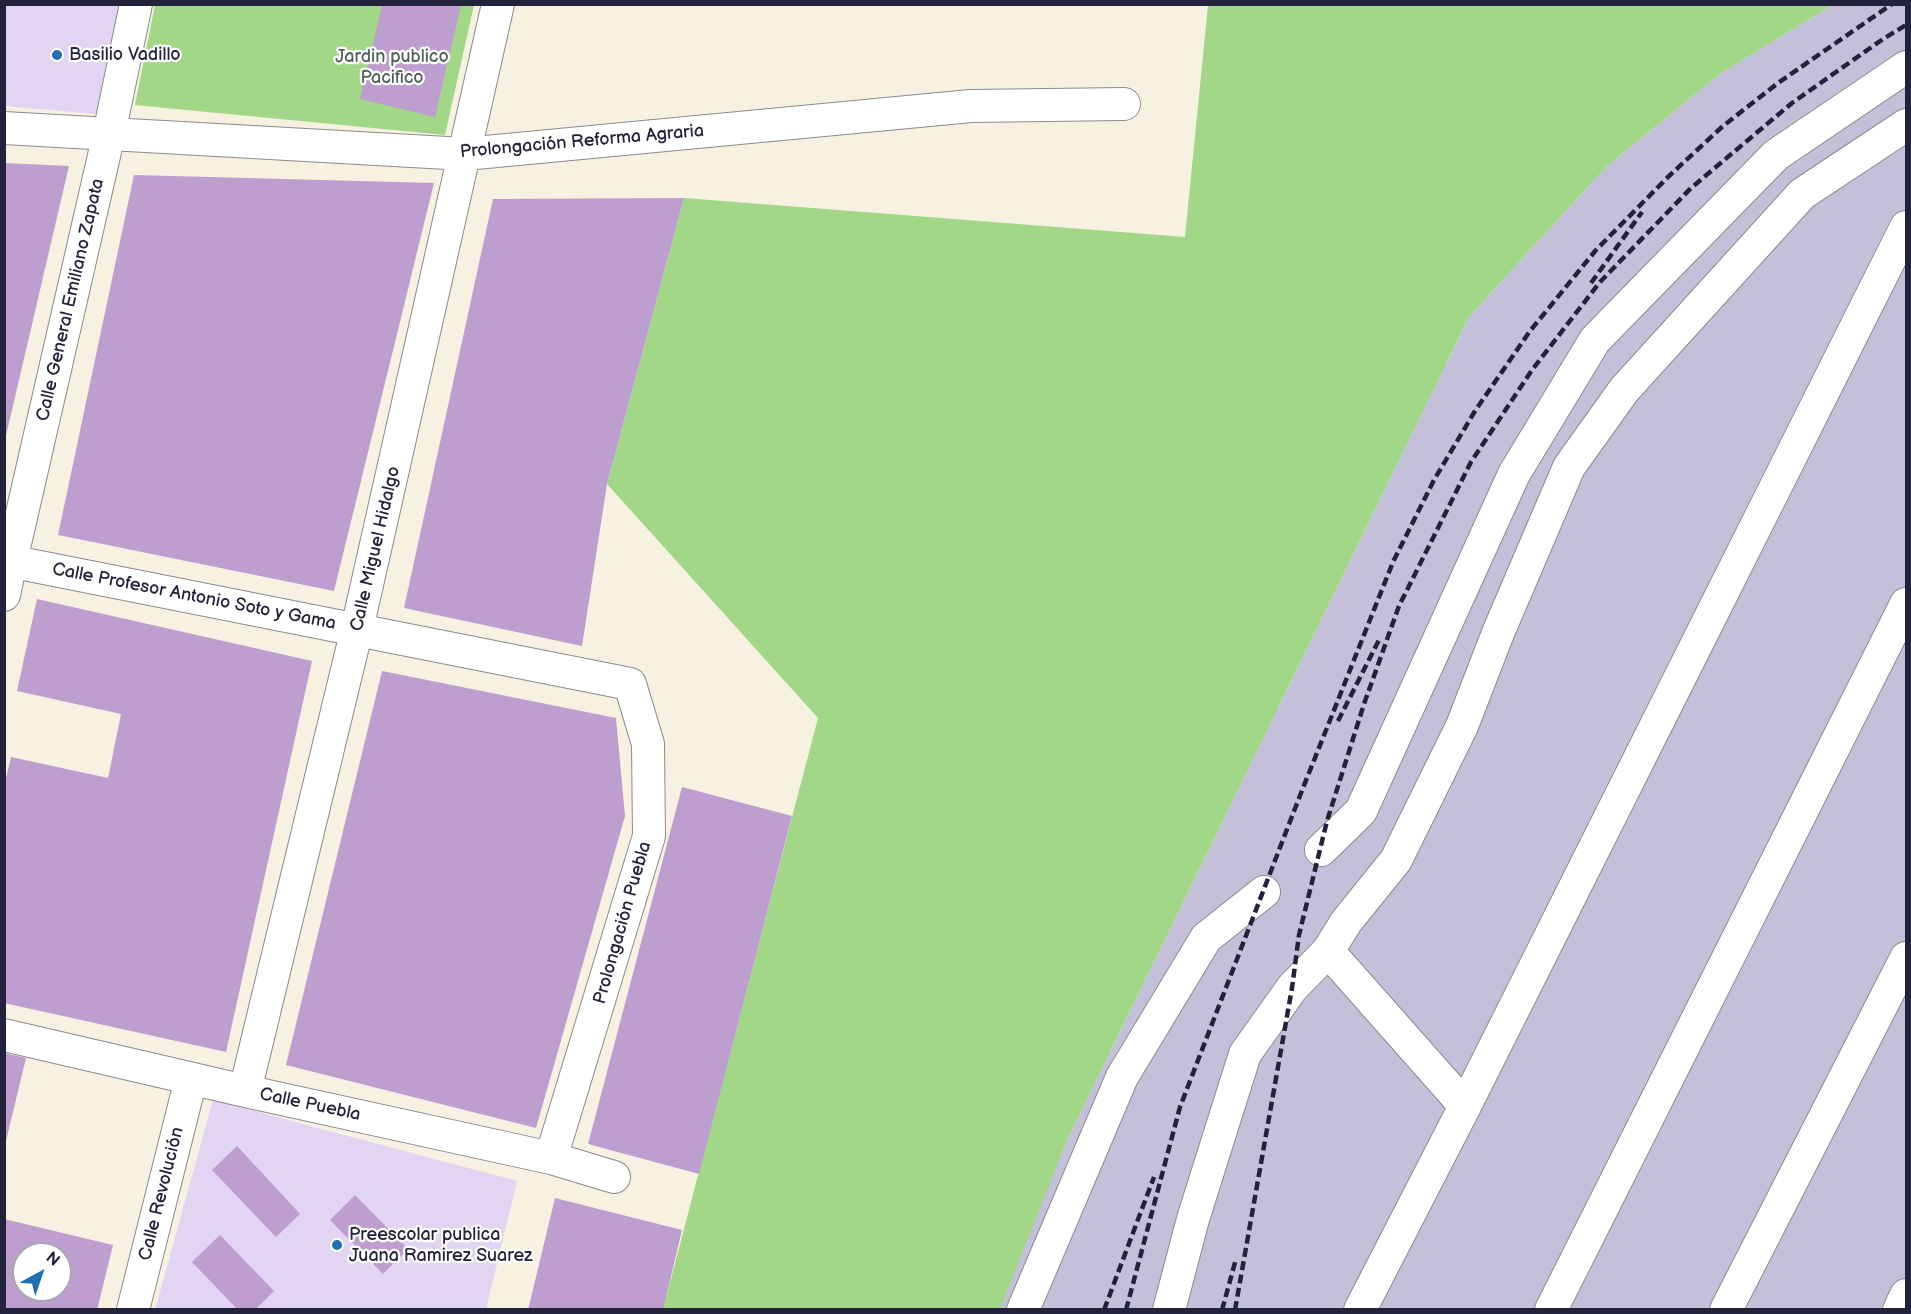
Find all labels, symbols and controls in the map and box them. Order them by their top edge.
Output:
place label: Basilio Vadillo [69,44,181,66]
park label: Jardin publico Pacifico [335,46,449,88]
marker: Basilio Vadillo [50,48,64,62]
street label: Prolongación Reforma Agraria [459,121,705,163]
street label: Calle General Emiliano Zapata [33,177,109,423]
street label: Calle Miguel Hidalgo [347,464,405,634]
street label: Calle Profesor Antonio Soto y Gama [50,559,338,635]
street label: Prolongación Puebla [589,839,657,1007]
street label: Calle Puebla [258,1084,362,1126]
street label: Calle Revolución [135,1125,189,1263]
place label: Preescolar publica Juana Ramirez Suarez [349,1224,533,1266]
marker: Preescolar publica Juana Ramirez Suarez [330,1238,344,1252]
north arrow [12,1242,72,1302]
text: N [42,1248,63,1271]

